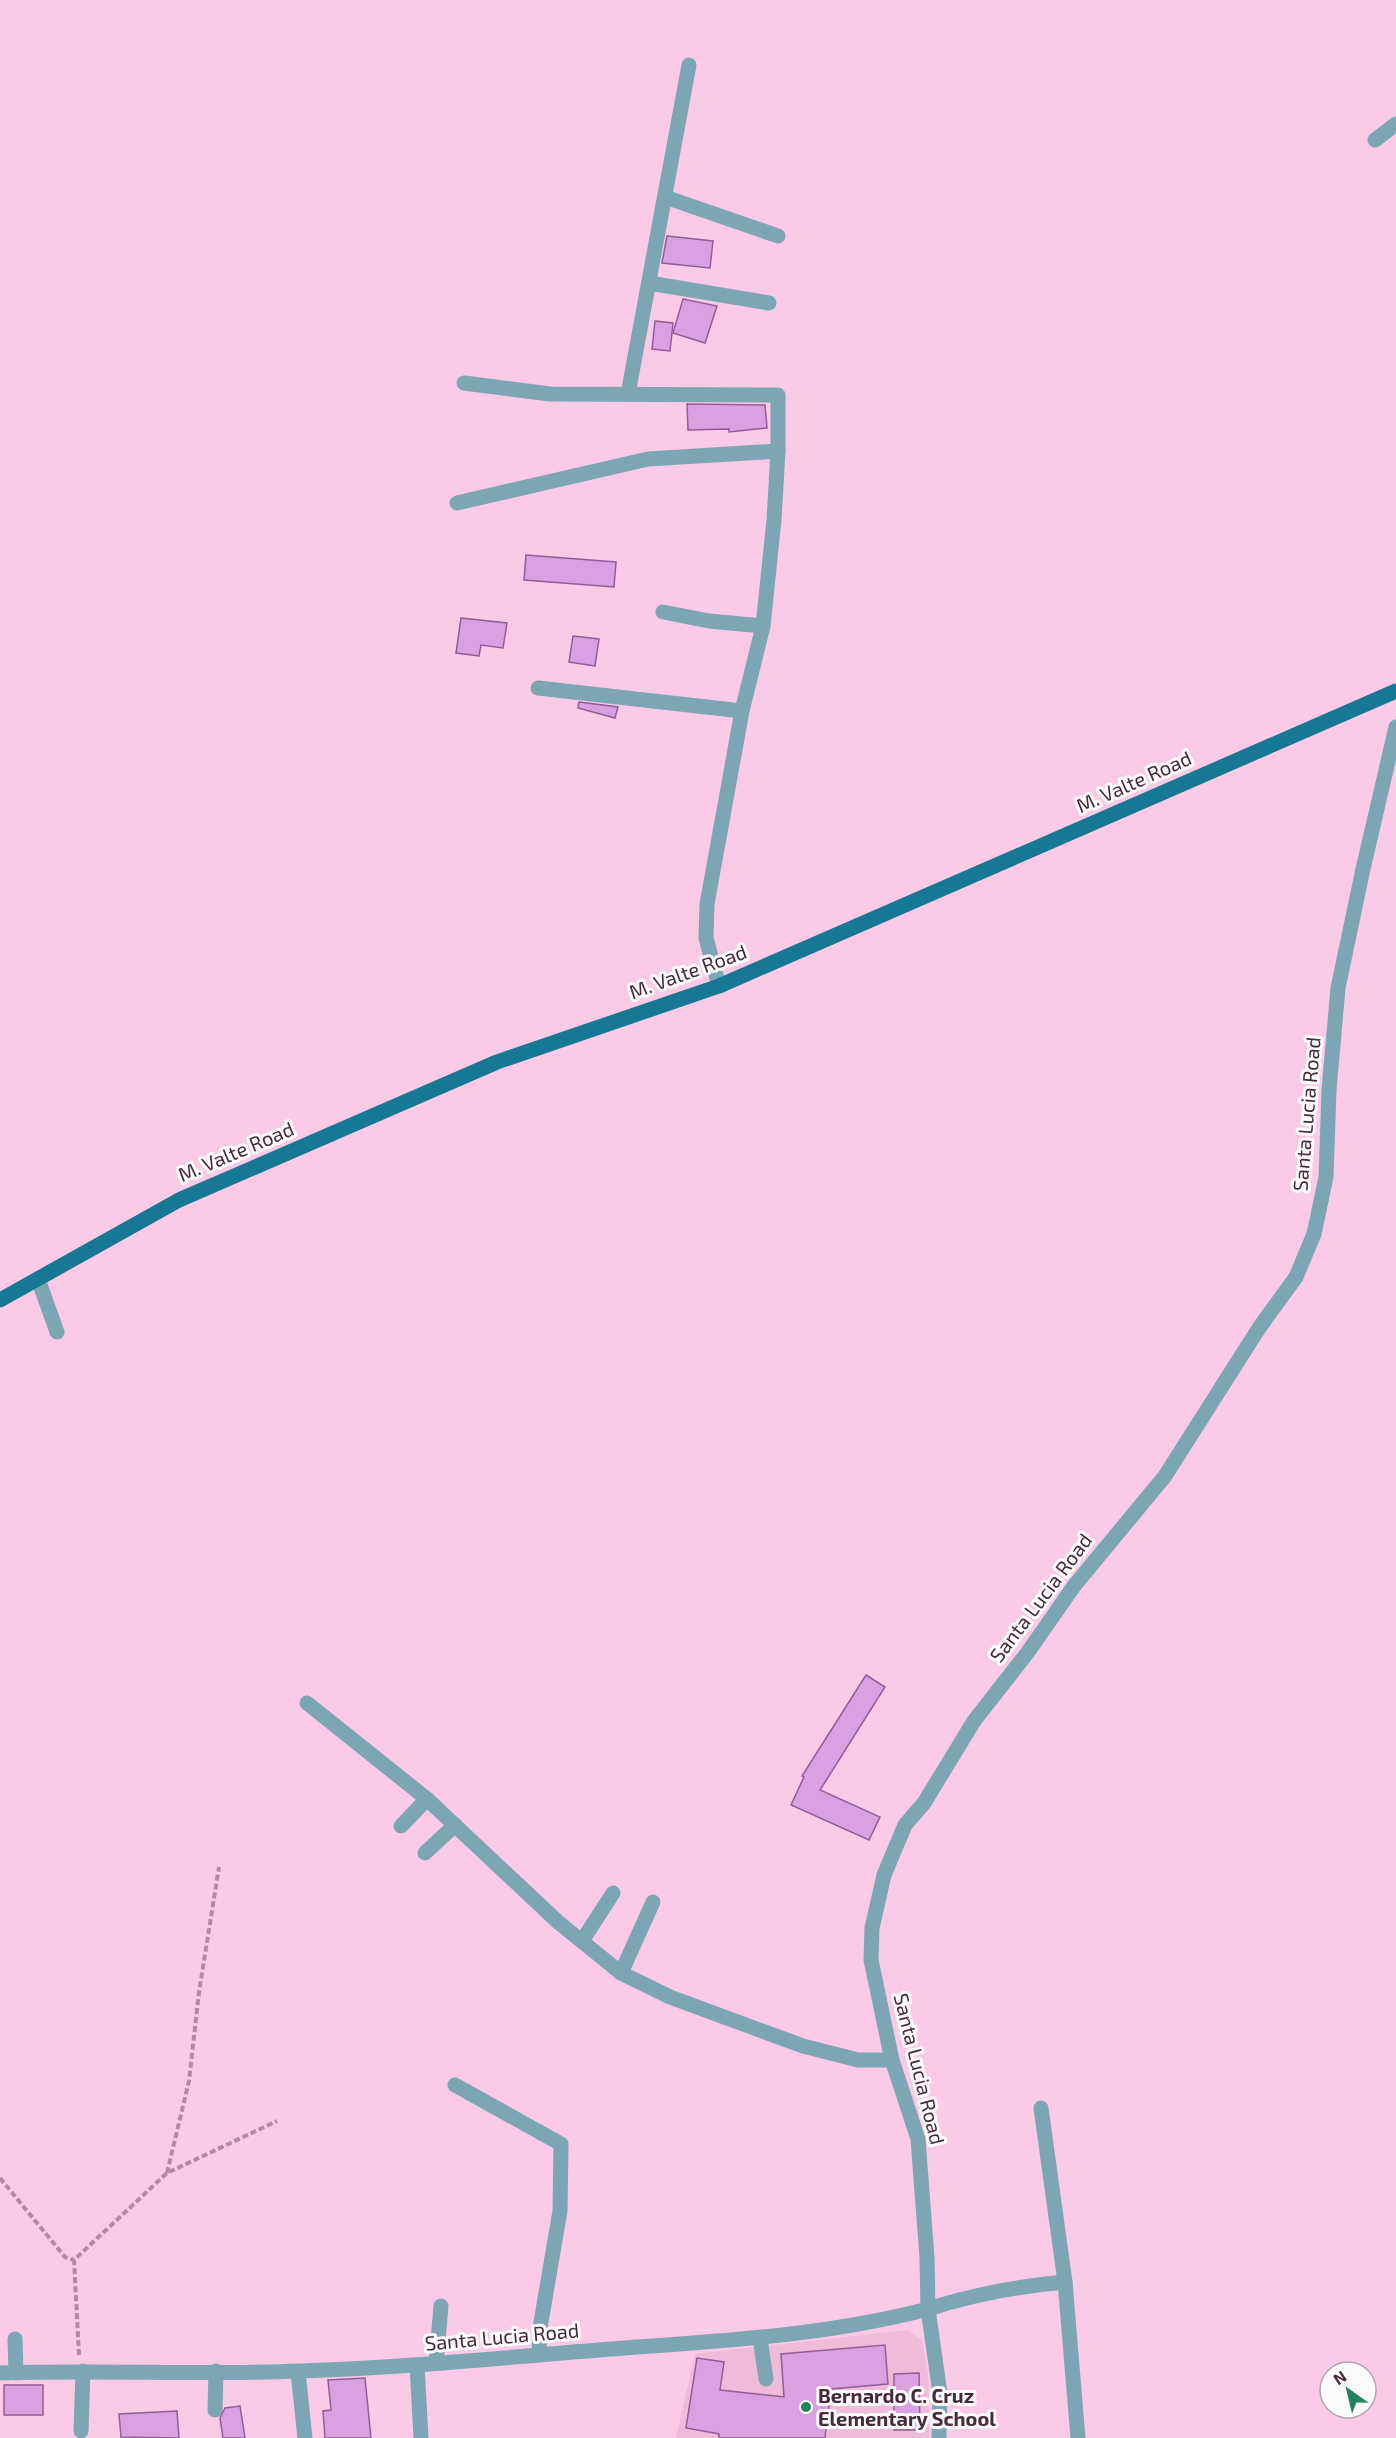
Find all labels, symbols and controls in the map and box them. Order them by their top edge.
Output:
street label: M. Valte Road [1072,745,1195,817]
street label: M. Valte Road [626,939,750,1003]
street label: Santa Lucia Road [1287,1036,1325,1192]
street label: M. Valte Road [174,1116,297,1186]
street label: Santa Lucia Road [984,1528,1096,1666]
street label: Santa Lucia Road [890,1991,950,2147]
street label: Santa Lucia Road [424,2317,580,2355]
north arrow [1318,2360,1378,2420]
text: N [1329,2366,1349,2388]
place label: Bernardo C. Cruz Elementary School [818,2383,996,2431]
marker: Bernardo C. Cruz Elementary School [799,2400,813,2414]

